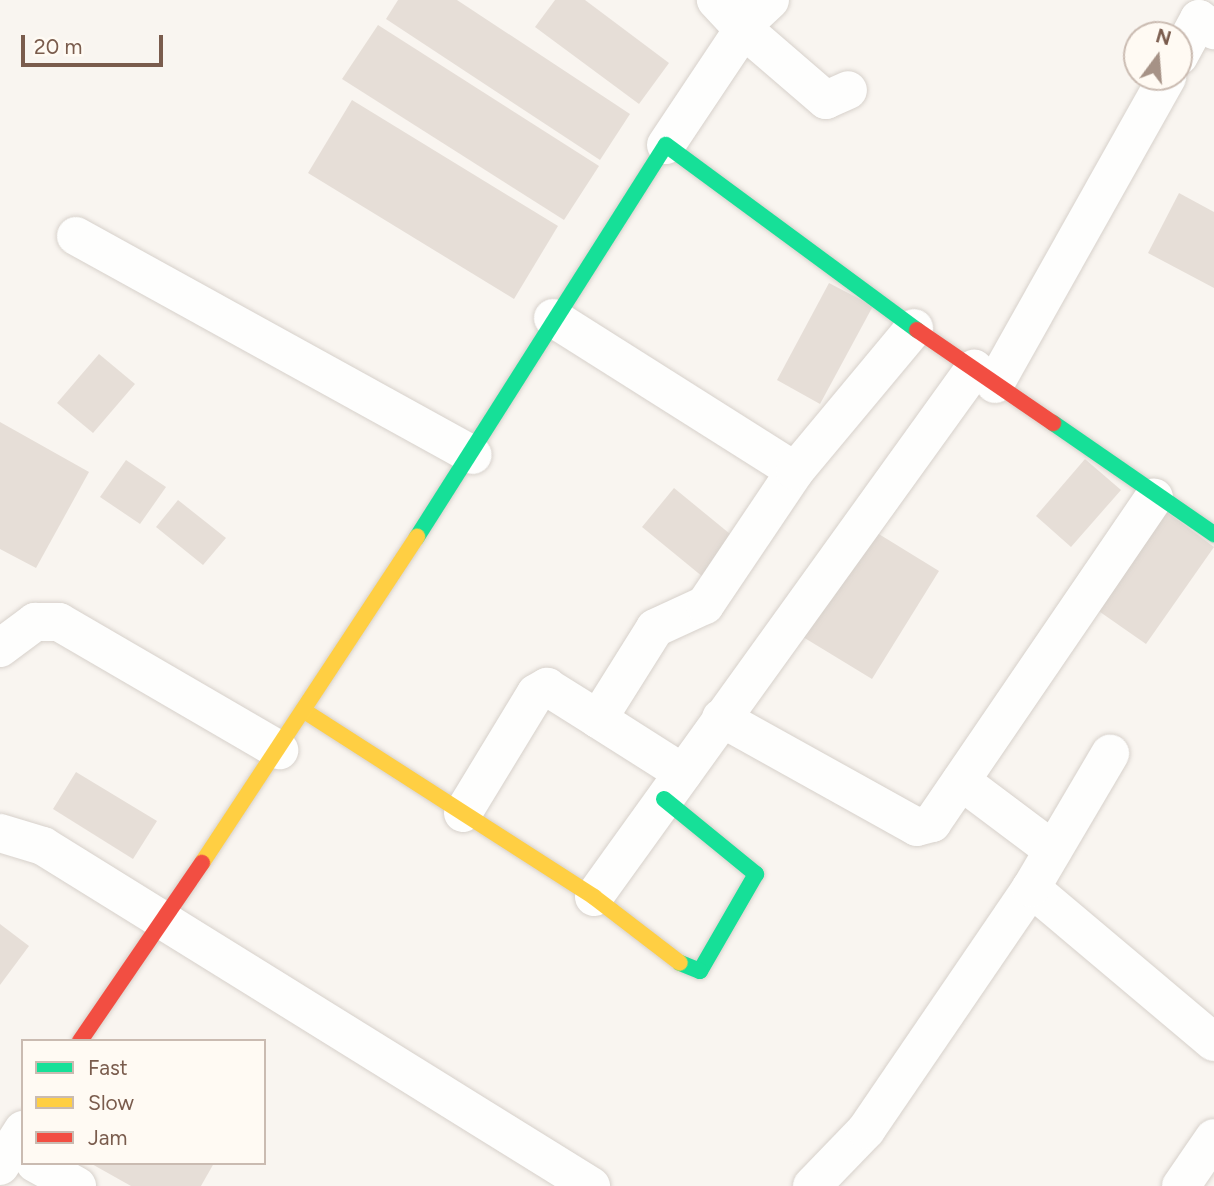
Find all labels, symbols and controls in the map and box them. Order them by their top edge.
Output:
scale bar [24,21,166,65]
north arrow [1123,21,1193,91]
text: N [1153,24,1174,50]
text: 20 m [34,34,82,59]
legend [21,1039,266,1165]
text: Fast [88,1055,128,1080]
text: Slow [88,1090,134,1115]
text: Jam [88,1125,127,1150]

